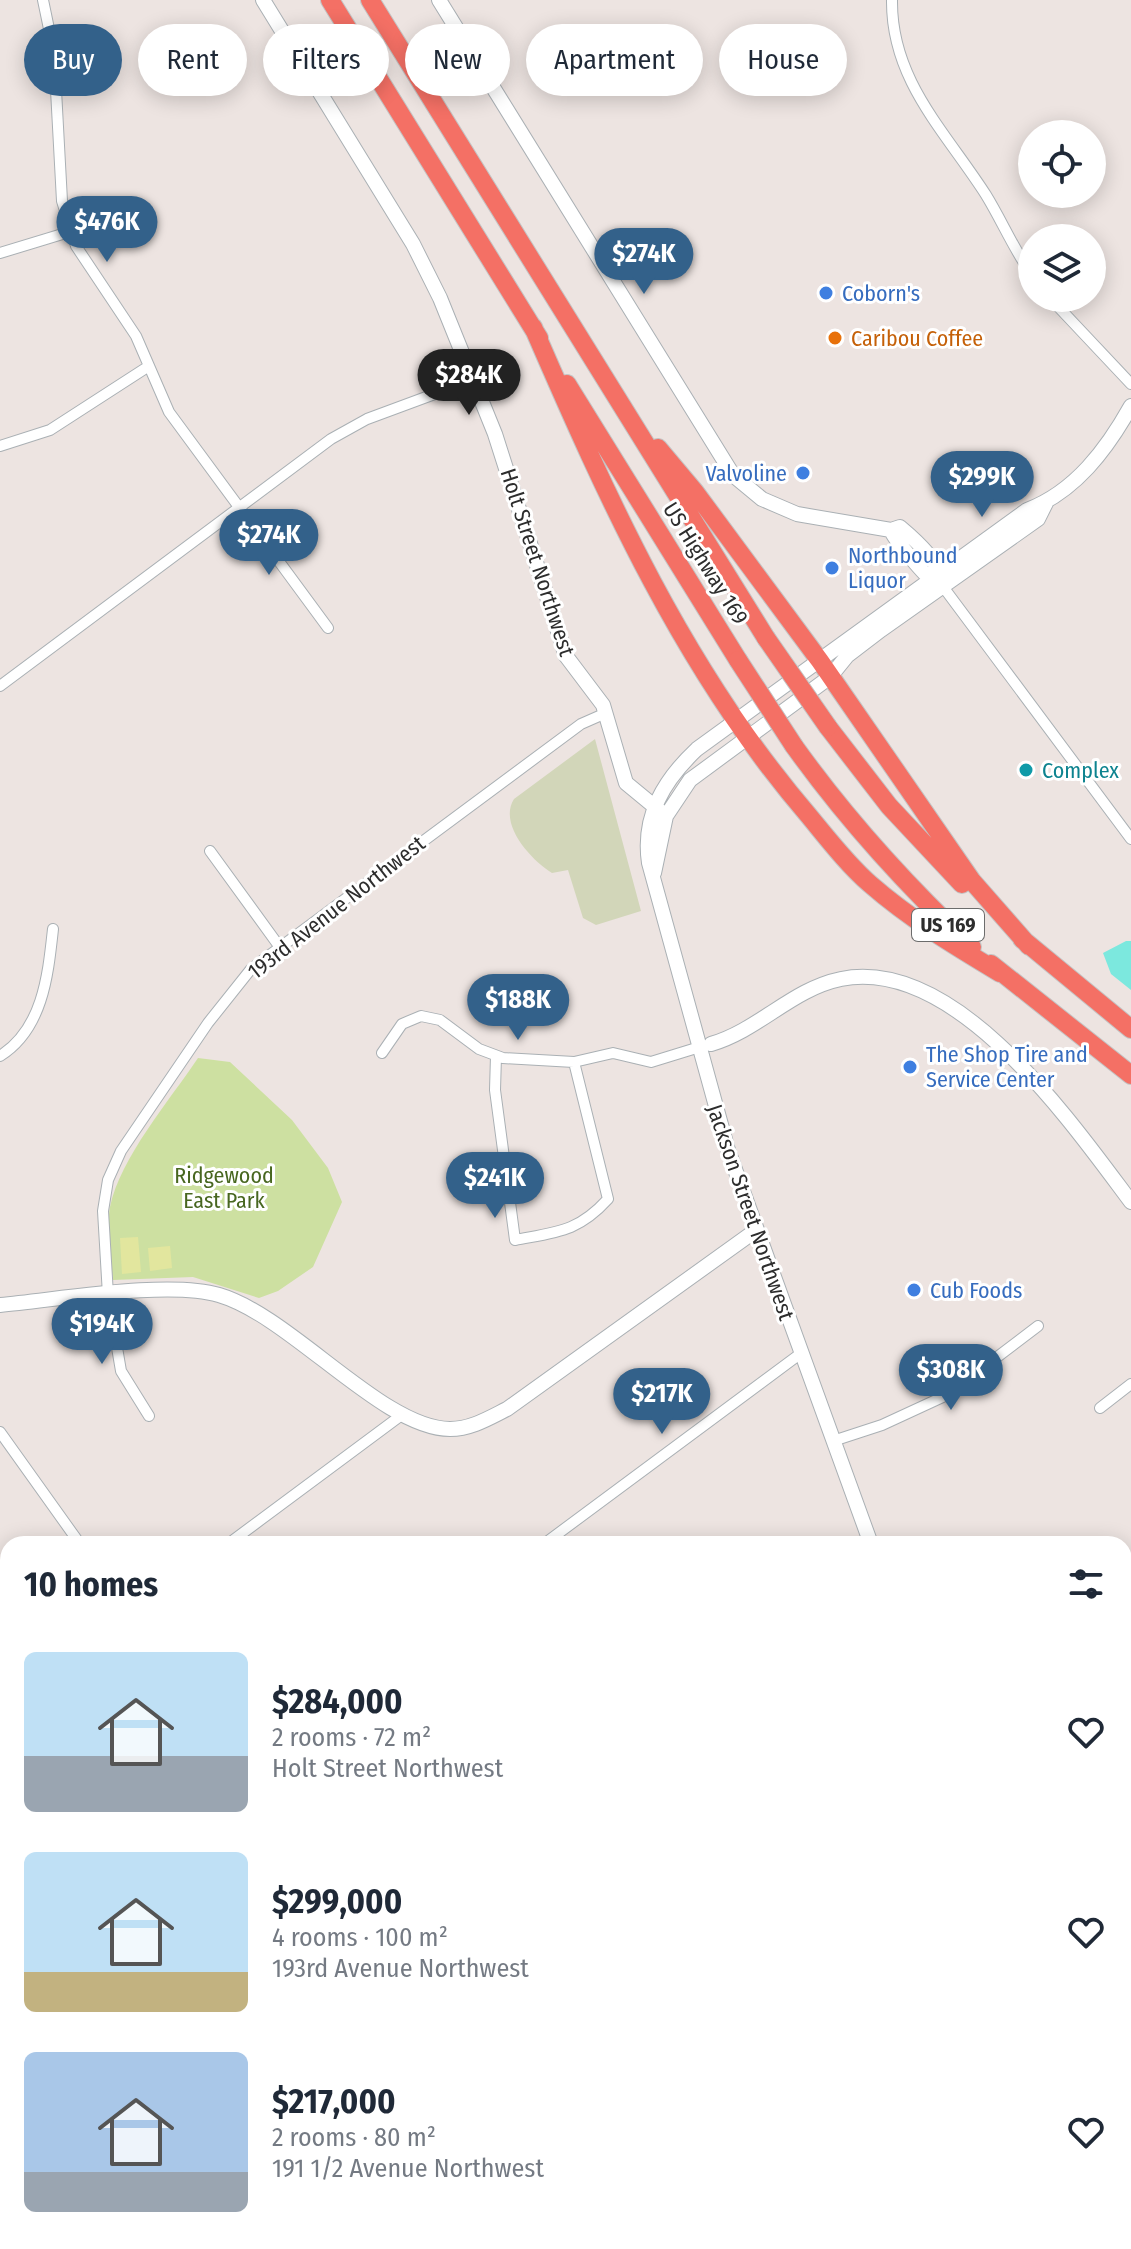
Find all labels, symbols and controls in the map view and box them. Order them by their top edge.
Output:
chip: Buy [24,24,122,96]
chip: Rent [138,24,247,96]
chip: Filters [263,24,389,96]
chip: New [405,24,510,96]
chip: Apartment [526,24,703,96]
chip: House [719,24,847,96]
map controls [1018,120,1106,312]
button: locate [1018,120,1106,208]
pin: $476K [51,196,163,264]
text: $476K [74,206,140,237]
button: layers [1018,224,1106,312]
pin: $274K [588,228,700,296]
text: $274K [612,238,676,269]
place label: Coborn's [842,280,920,307]
marker: Coborn's [817,284,835,302]
place label: Caribou Coffee [851,325,983,352]
marker: Caribou Coffee [826,329,844,347]
pin: $284K [413,349,525,417]
text: $284K [436,359,502,390]
pin: $299K [926,451,1038,519]
place label: Valvoline [705,460,787,487]
text: $299K [949,461,1015,492]
marker: Valvoline [794,464,812,482]
street label: Holt Street Northwest [494,465,581,660]
street label: US Highway 169 [657,497,754,629]
pin: $274K [213,509,325,577]
text: $274K [237,519,301,550]
place label: Northbound Liquor [848,542,958,594]
marker: Northbound Liquor [823,559,841,577]
place label: Complex [1042,757,1119,784]
marker: Complex [1017,761,1035,779]
street label: 193rd Avenue Northwest [242,829,431,985]
road number: US 169 [912,909,984,941]
pin: $188K [462,974,574,1042]
text: $188K [485,984,551,1015]
place label: The Shop Tire and Service Center [926,1041,1088,1093]
marker: The Shop Tire and Service Center [901,1058,919,1076]
street label: Jackson Street Northwest [701,1101,800,1324]
pin: $241K [439,1152,551,1220]
park label: Ridgewood East Park [174,1162,274,1214]
text: $241K [464,1162,526,1193]
place label: Cub Foods [930,1277,1022,1304]
marker: Cub Foods [905,1281,923,1299]
pin: $194K [46,1298,158,1366]
text: $194K [70,1308,134,1339]
pin: $308K [895,1344,1007,1412]
text: $308K [917,1354,985,1385]
pin: $217K [606,1368,718,1436]
text: $217K [631,1378,693,1409]
icon: filters [1064,1562,1108,1606]
text: 10 homes [24,1564,158,1605]
text: $284,000 [272,1681,403,1722]
icon: home [88,1684,184,1780]
icon: heart [1064,1710,1108,1754]
text: 2 rooms · 72 m² [272,1722,431,1753]
text: Holt Street Northwest [272,1753,503,1784]
text: $299,000 [272,1881,402,1922]
icon: home [88,1884,184,1980]
icon: heart [1064,1910,1108,1954]
text: 4 rooms · 100 m² [272,1922,448,1953]
text: 193rd Avenue Northwest [272,1953,529,1984]
text: $217,000 [272,2081,396,2122]
icon: home [88,2084,184,2180]
icon: heart [1064,2110,1108,2154]
text: 2 rooms · 80 m² [272,2122,436,2153]
text: 191 1/2 Avenue Northwest [272,2153,544,2184]

